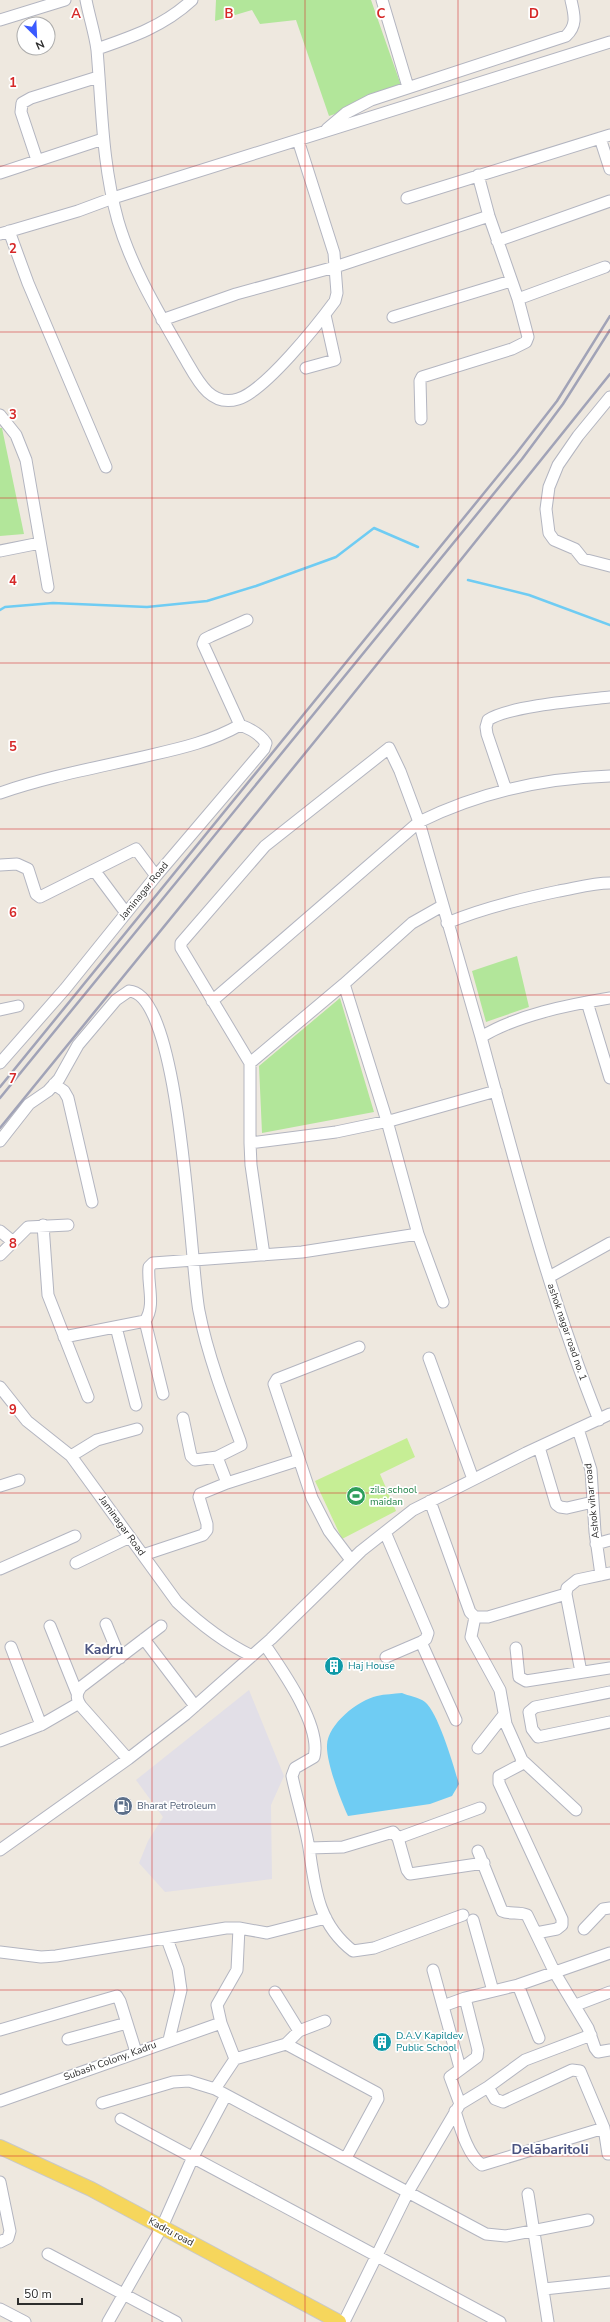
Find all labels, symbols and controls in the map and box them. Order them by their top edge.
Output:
text: A [71,5,81,23]
text: B [225,5,234,23]
text: C [377,5,386,23]
text: D [529,5,539,23]
north arrow [16,16,56,56]
text: N [33,36,47,53]
text: 1 [9,74,17,92]
text: 2 [9,240,17,258]
text: 3 [9,406,17,424]
text: 4 [9,572,17,590]
text: 5 [9,738,17,756]
street label: Jaminagar Road [116,859,172,924]
text: 6 [9,904,17,922]
text: 7 [9,1070,17,1088]
text: 8 [9,1235,17,1253]
street label: ashok nagar road no. 1 [544,1282,590,1382]
text: 9 [9,1401,17,1419]
street label: Ashok vihar road [581,1462,603,1539]
place label: zila school maidan [370,1483,417,1509]
sports icon: zila school maidan [345,1485,367,1507]
street label: Jaminagar Road [95,1492,149,1559]
district label: Kadru [85,1640,123,1659]
building icon: Haj House [323,1655,345,1677]
place label: Haj House [348,1659,395,1673]
fuel station icon: Bharat Petroleum [112,1795,134,1817]
place label: Bharat Petroleum [137,1799,216,1813]
place label: D.A.V Kapildev Public School [396,2029,464,2055]
building icon: D.A.V Kapildev Public School [371,2031,393,2053]
street label: Subash Colony, Kadru [62,2038,158,2084]
district label: Delābaritoli [512,2140,588,2159]
street label: Kadru road [146,2214,196,2250]
scale bar [18,2280,82,2306]
text: 50 m [24,2286,52,2302]

